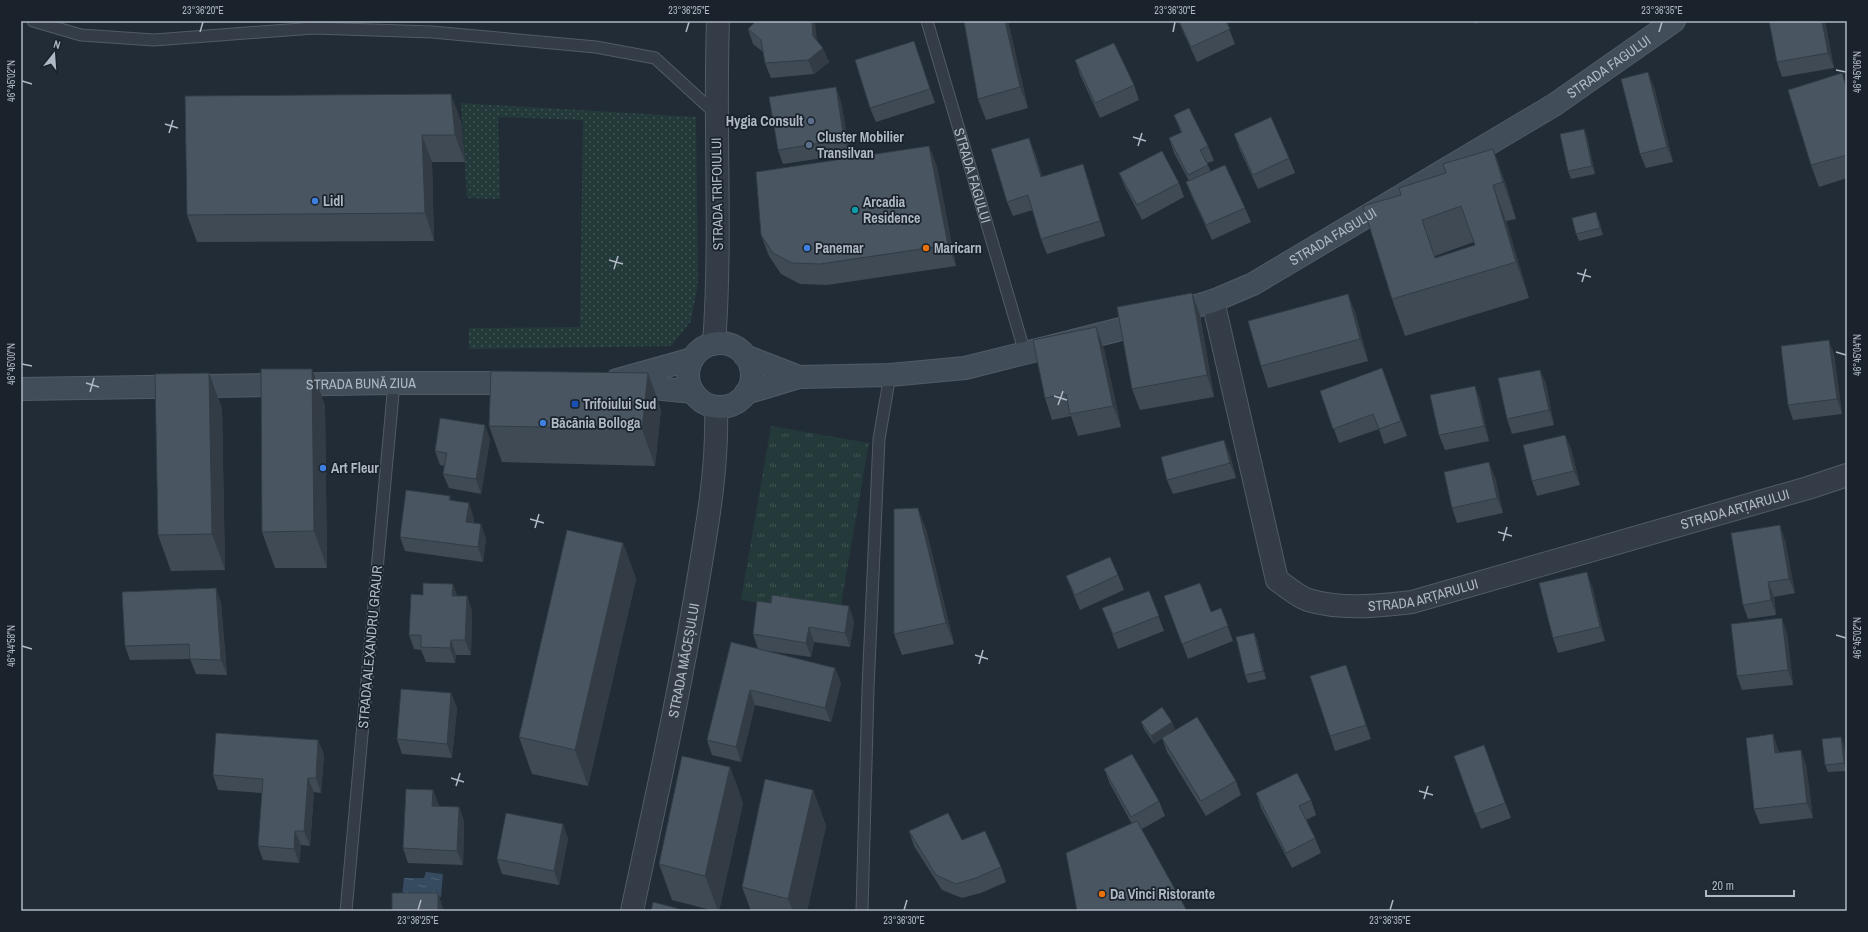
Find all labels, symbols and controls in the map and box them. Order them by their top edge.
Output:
text: 23°36'20"E [182,4,224,17]
text: 23°36'25"E [668,4,710,17]
text: 23°36'30"E [1154,4,1196,17]
text: 23°36'35"E [1641,4,1683,17]
street label: STRADA FAGULUI [1563,31,1654,102]
north arrow [34,34,74,74]
text: N [52,37,62,52]
text: 46°45'06"N [1851,51,1864,93]
text: 46°45'02"N [5,60,18,102]
place label: Hygia Consult [726,112,803,130]
marker: Hygia Consult [806,116,816,126]
street label: STRADA FAGULUI [950,126,995,225]
place label: Cluster Mobilier Transilvan [817,128,904,162]
street label: STRADA TRIFOIULUI [707,137,727,251]
marker: Cluster Mobilier Transilvan [804,140,814,150]
place label: Lidl [323,192,343,210]
place label: Arcadia Residence [863,193,920,227]
marker: Lidl [310,196,320,206]
street label: STRADA FAGULUI [1286,204,1380,269]
marker: Arcadia Residence [850,205,860,215]
place label: Panemar [815,239,864,257]
place label: Maricarn [934,239,982,257]
marker: Panemar [802,243,812,253]
marker: Maricarn [921,243,931,253]
text: 46°45'04"N [1851,334,1864,376]
text: 46°45'00"N [5,343,18,385]
street label: STRADA BUNĂ ZIUA [306,374,416,393]
place label: Trifoiului Sud [583,395,656,413]
marker: Trifoiului Sud [570,399,580,409]
place label: Băcănia Bolloga [551,414,641,432]
marker: Băcănia Bolloga [538,418,548,428]
place label: Art Fleur [331,459,379,477]
marker: Art Fleur [318,463,328,473]
street label: STRADA ARȚARULUI [1678,485,1792,533]
street label: STRADA ALEXANDRU GRAUR [354,565,386,729]
street label: STRADA ARȚARULUI [1367,574,1480,615]
street label: STRADA MĂCEȘULUI [664,602,703,719]
text: 46°45'02"N [1851,617,1864,659]
text: 46°44'58"N [5,625,18,667]
scale bar [1706,872,1794,898]
text: 20 m [1712,878,1734,894]
place label: Da Vinci Ristorante [1110,885,1215,903]
marker: Da Vinci Ristorante [1097,889,1107,899]
text: 23°36'25"E [397,914,439,927]
text: 23°36'30"E [883,914,925,927]
text: 23°36'35"E [1369,914,1411,927]

